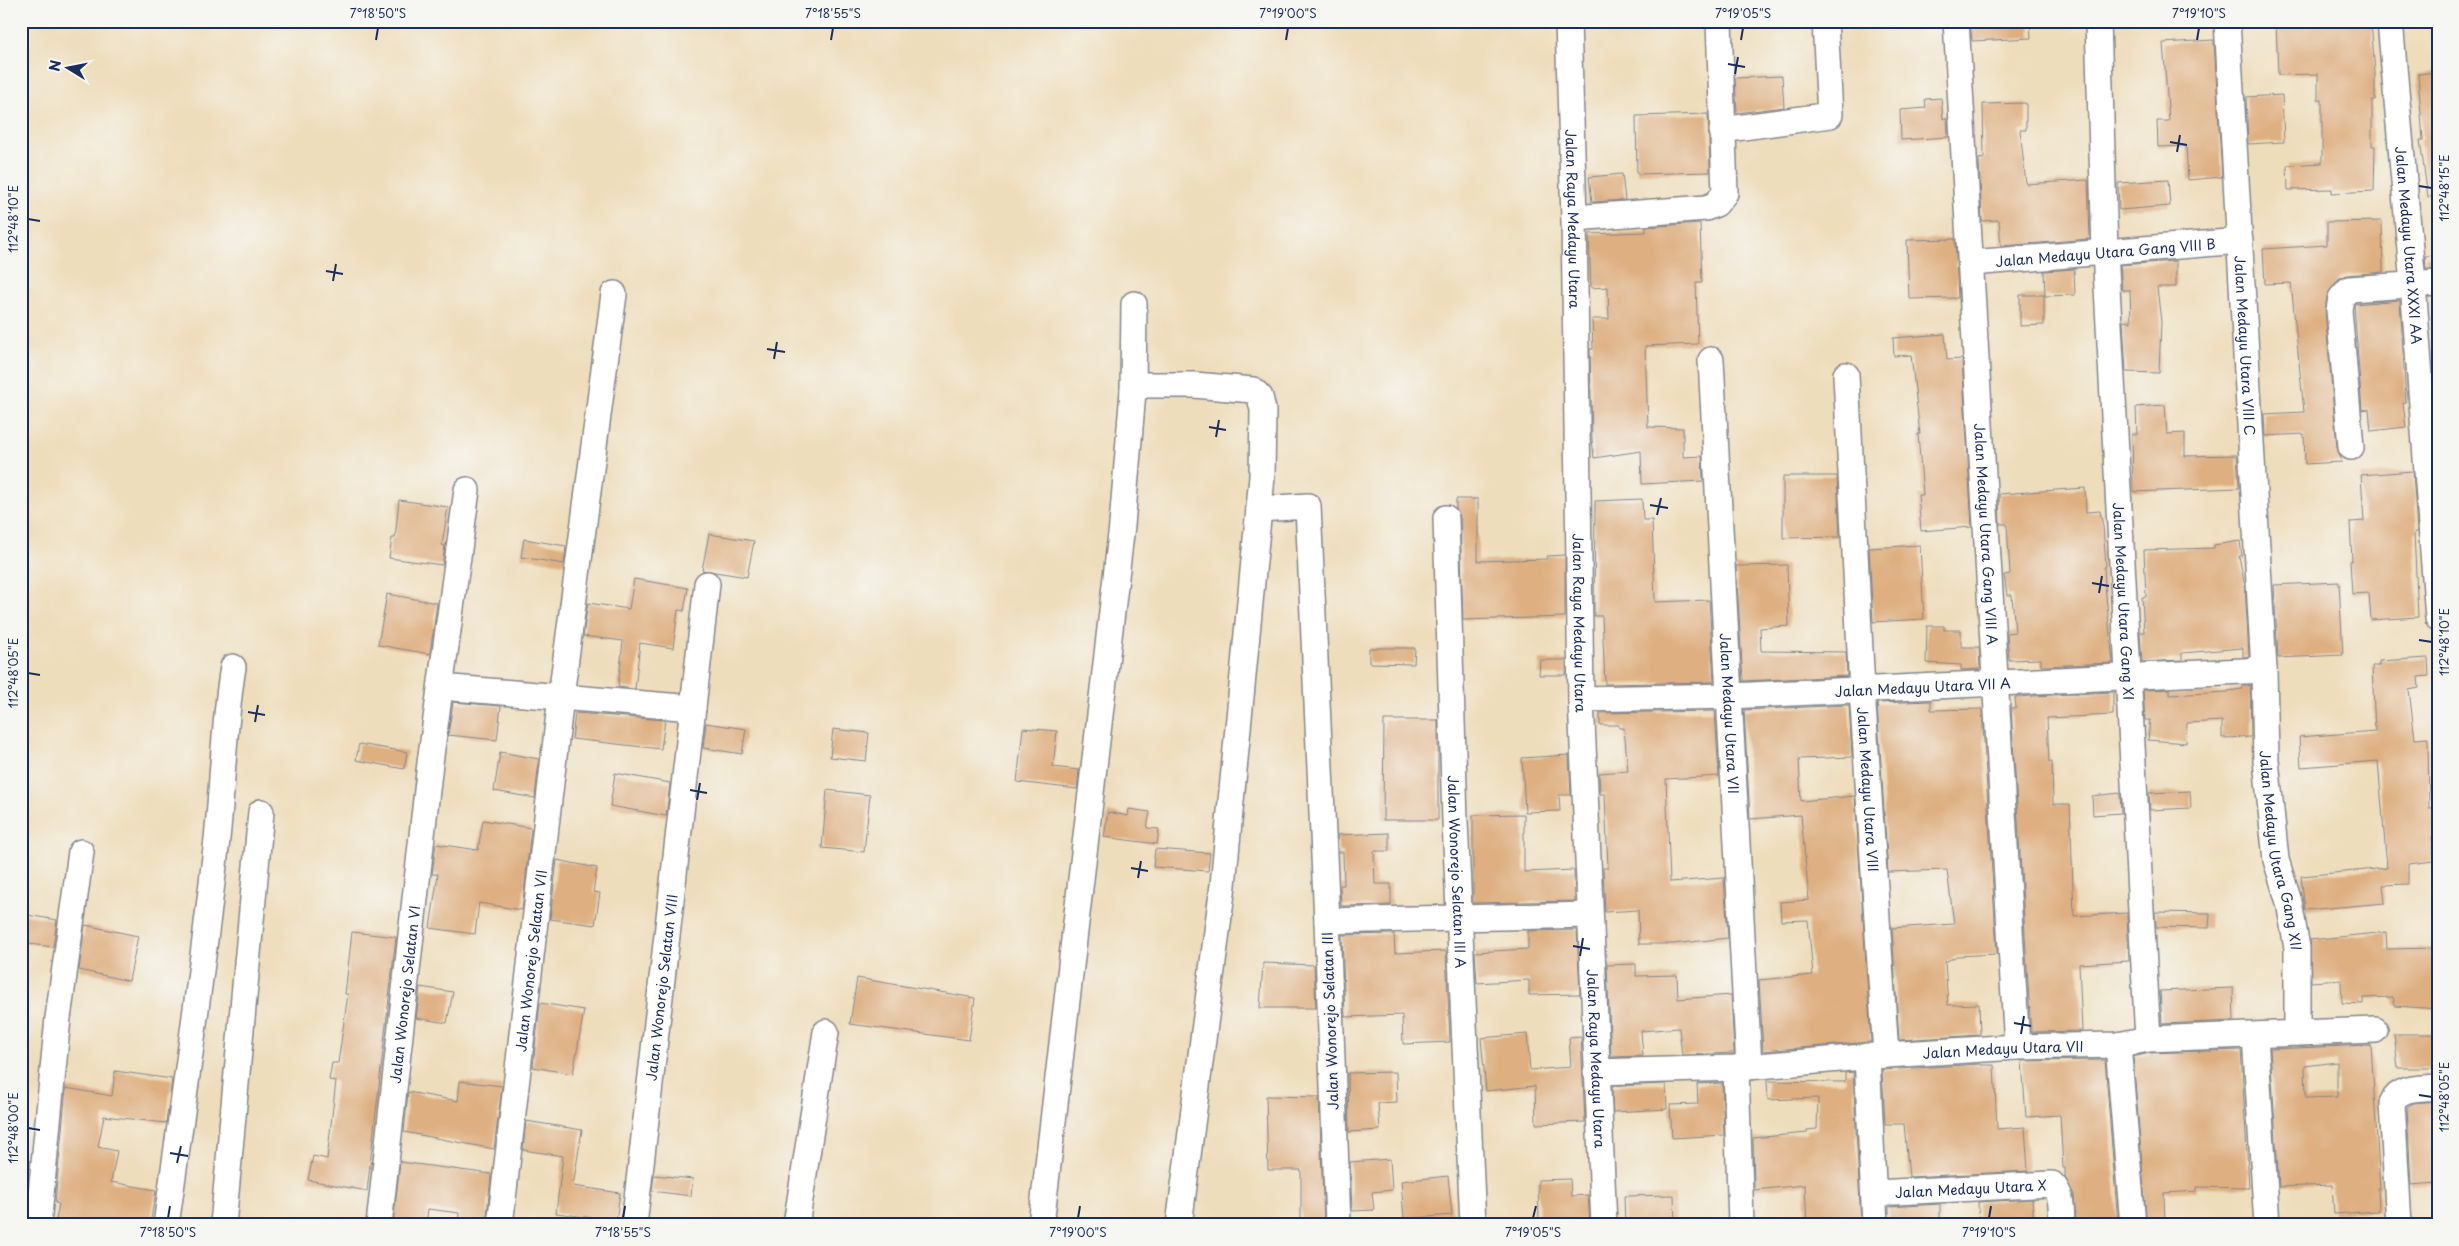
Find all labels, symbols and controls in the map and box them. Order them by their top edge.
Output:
text: 7°18'50"S [350,4,406,22]
text: 7°18'55"S [805,4,861,22]
text: 7°19'00"S [1259,4,1317,22]
text: 7°19'05"S [1715,4,1771,22]
text: 7°19'10"S [2172,4,2226,22]
north arrow [42,42,92,92]
text: N [43,58,66,73]
street label: Jalan Raya Medayu Utara [1561,129,1586,309]
street label: Jalan Medayu Utara XXXI AA [2390,145,2428,345]
text: 112°48'15"E [2435,154,2453,222]
text: 112°48'10"E [4,185,22,253]
street label: Jalan Medayu Utara Gang VIII B [1995,233,2216,271]
street label: Jalan Medayu Utara VIII C [2230,255,2261,436]
street label: Jalan Medayu Utara Gang VIII A [1969,423,2004,646]
street label: Jalan Medayu Utara Gang XI [2108,502,2140,701]
street label: Jalan Raya Medayu Utara [1568,533,1592,713]
text: 112°48'10"E [2435,608,2453,676]
street label: Jalan Medayu Utara VII [1715,632,1745,794]
text: 112°48'05"E [4,638,22,708]
street label: Jalan Medayu Utara VII A [1834,672,2011,701]
street label: Jalan Medayu Utara VIII [1853,706,1884,873]
street label: Jalan Medayu Utara Gang XII [2255,750,2308,950]
street label: Jalan Wonorejo Selatan III A [1443,775,1472,969]
street label: Jalan Wonorejo Selatan VII [510,868,551,1053]
street label: Jalan Wonorejo Selatan VIII [640,893,682,1082]
street label: Jalan Wonorejo Selatan VI [384,904,425,1085]
street label: Jalan Wonorejo Selatan III [1316,932,1344,1110]
street label: Jalan Raya Medayu Utara [1582,969,1611,1149]
street label: Jalan Medayu Utara VII [1922,1035,2084,1063]
text: 112°48'05"E [2435,1062,2453,1132]
text: 112°48'00"E [4,1092,22,1164]
street label: Jalan Medayu Utara X [1894,1174,2047,1202]
text: 7°18'50"S [140,1223,196,1241]
text: 7°18'55"S [595,1223,651,1241]
text: 7°19'00"S [1049,1223,1107,1241]
text: 7°19'05"S [1505,1223,1561,1241]
text: 7°19'10"S [1962,1223,2016,1241]

